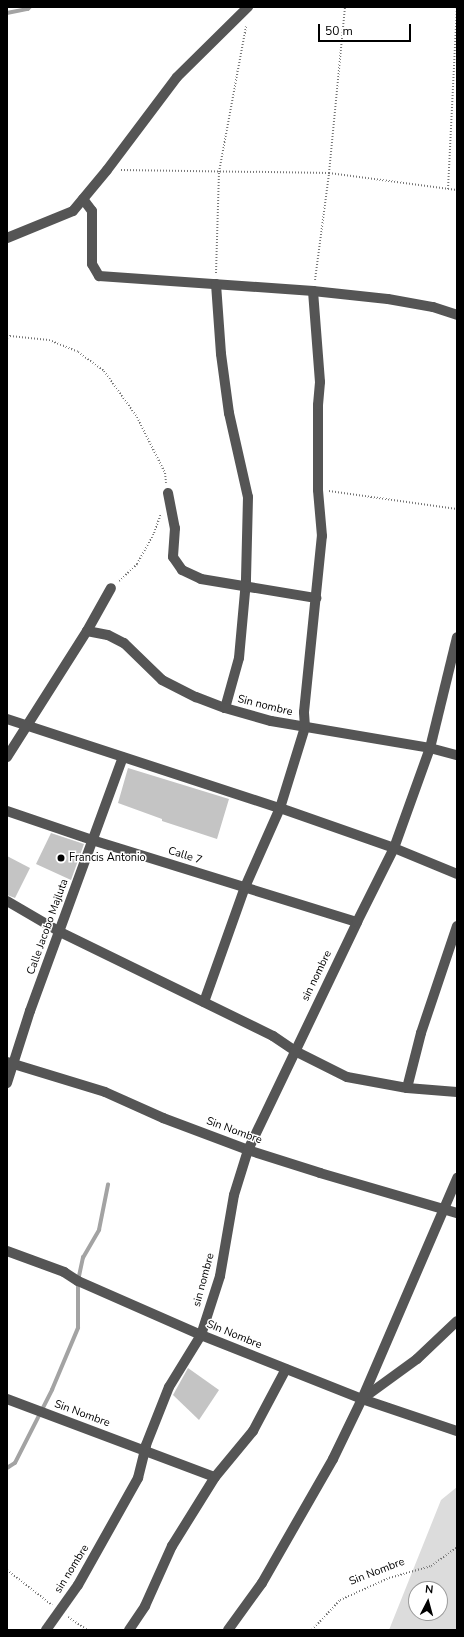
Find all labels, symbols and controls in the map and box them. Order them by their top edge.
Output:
scale bar [320,16,413,42]
text: 50 m [325,23,353,39]
street label: Sin nombre [236,693,294,719]
street label: Calle 7 [166,845,204,867]
place label: Francis Antonio [69,851,146,865]
marker: Francis Antonio [56,853,66,863]
street label: Calle Jacobo Majluta [25,877,71,977]
street label: sin nombre [299,948,335,1004]
street label: Sin Nombre [204,1115,264,1147]
street label: sin nombre [191,1252,217,1308]
street label: SIn Nombre [204,1318,264,1352]
street label: Sin Nombre [52,1398,112,1430]
street label: sin nombre [52,1542,92,1596]
street label: Sin Nombre [347,1555,407,1589]
north arrow [408,1581,448,1621]
text: N [424,1582,434,1597]

